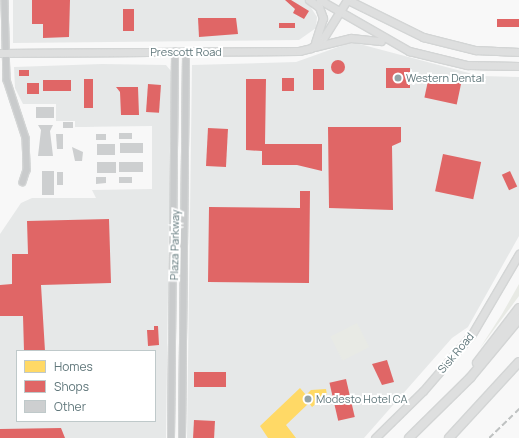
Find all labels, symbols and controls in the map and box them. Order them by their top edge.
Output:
street label: Prescott Road [150,45,222,59]
place label: Western Dental [406,71,484,85]
marker: Western Dental [393,73,403,83]
street label: Plaza Parkway [168,210,182,280]
street label: Sisk Road [435,330,477,376]
legend [16,350,156,422]
text: Homes [54,358,93,375]
text: Shops [54,378,89,395]
place label: Modesto Hotel CA [316,392,407,406]
marker: Modesto Hotel CA [303,394,313,404]
text: Other [54,398,86,415]

